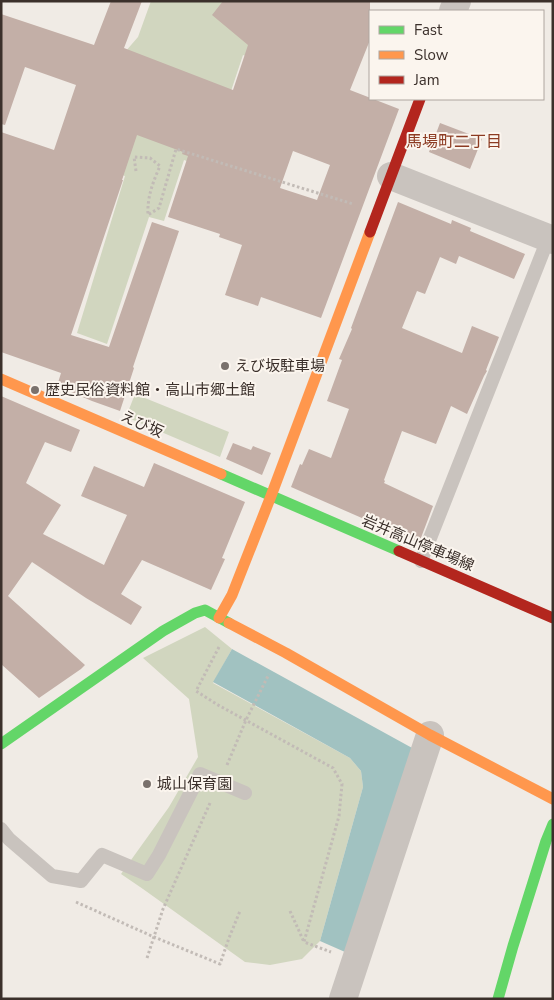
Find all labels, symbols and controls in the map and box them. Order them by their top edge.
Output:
legend [369,10,544,100]
text: Fast [414,20,443,40]
text: Slow [414,45,449,65]
text: Jam [413,70,440,90]
district label: 馬場町二丁目 [406,131,502,153]
place label: えび坂駐車場 [235,356,325,376]
marker: えび坂駐車場 [219,360,231,372]
place label: 歴史民俗資料館・高山市郷土館 [45,380,255,400]
marker: 歴史民俗資料館・高山市郷土館 [29,384,41,396]
street label: えび坂 [117,406,167,442]
street label: 岩井高山停車場線 [359,510,477,576]
place label: 城山保育園 [157,774,232,794]
marker: 城山保育園 [141,778,153,790]

